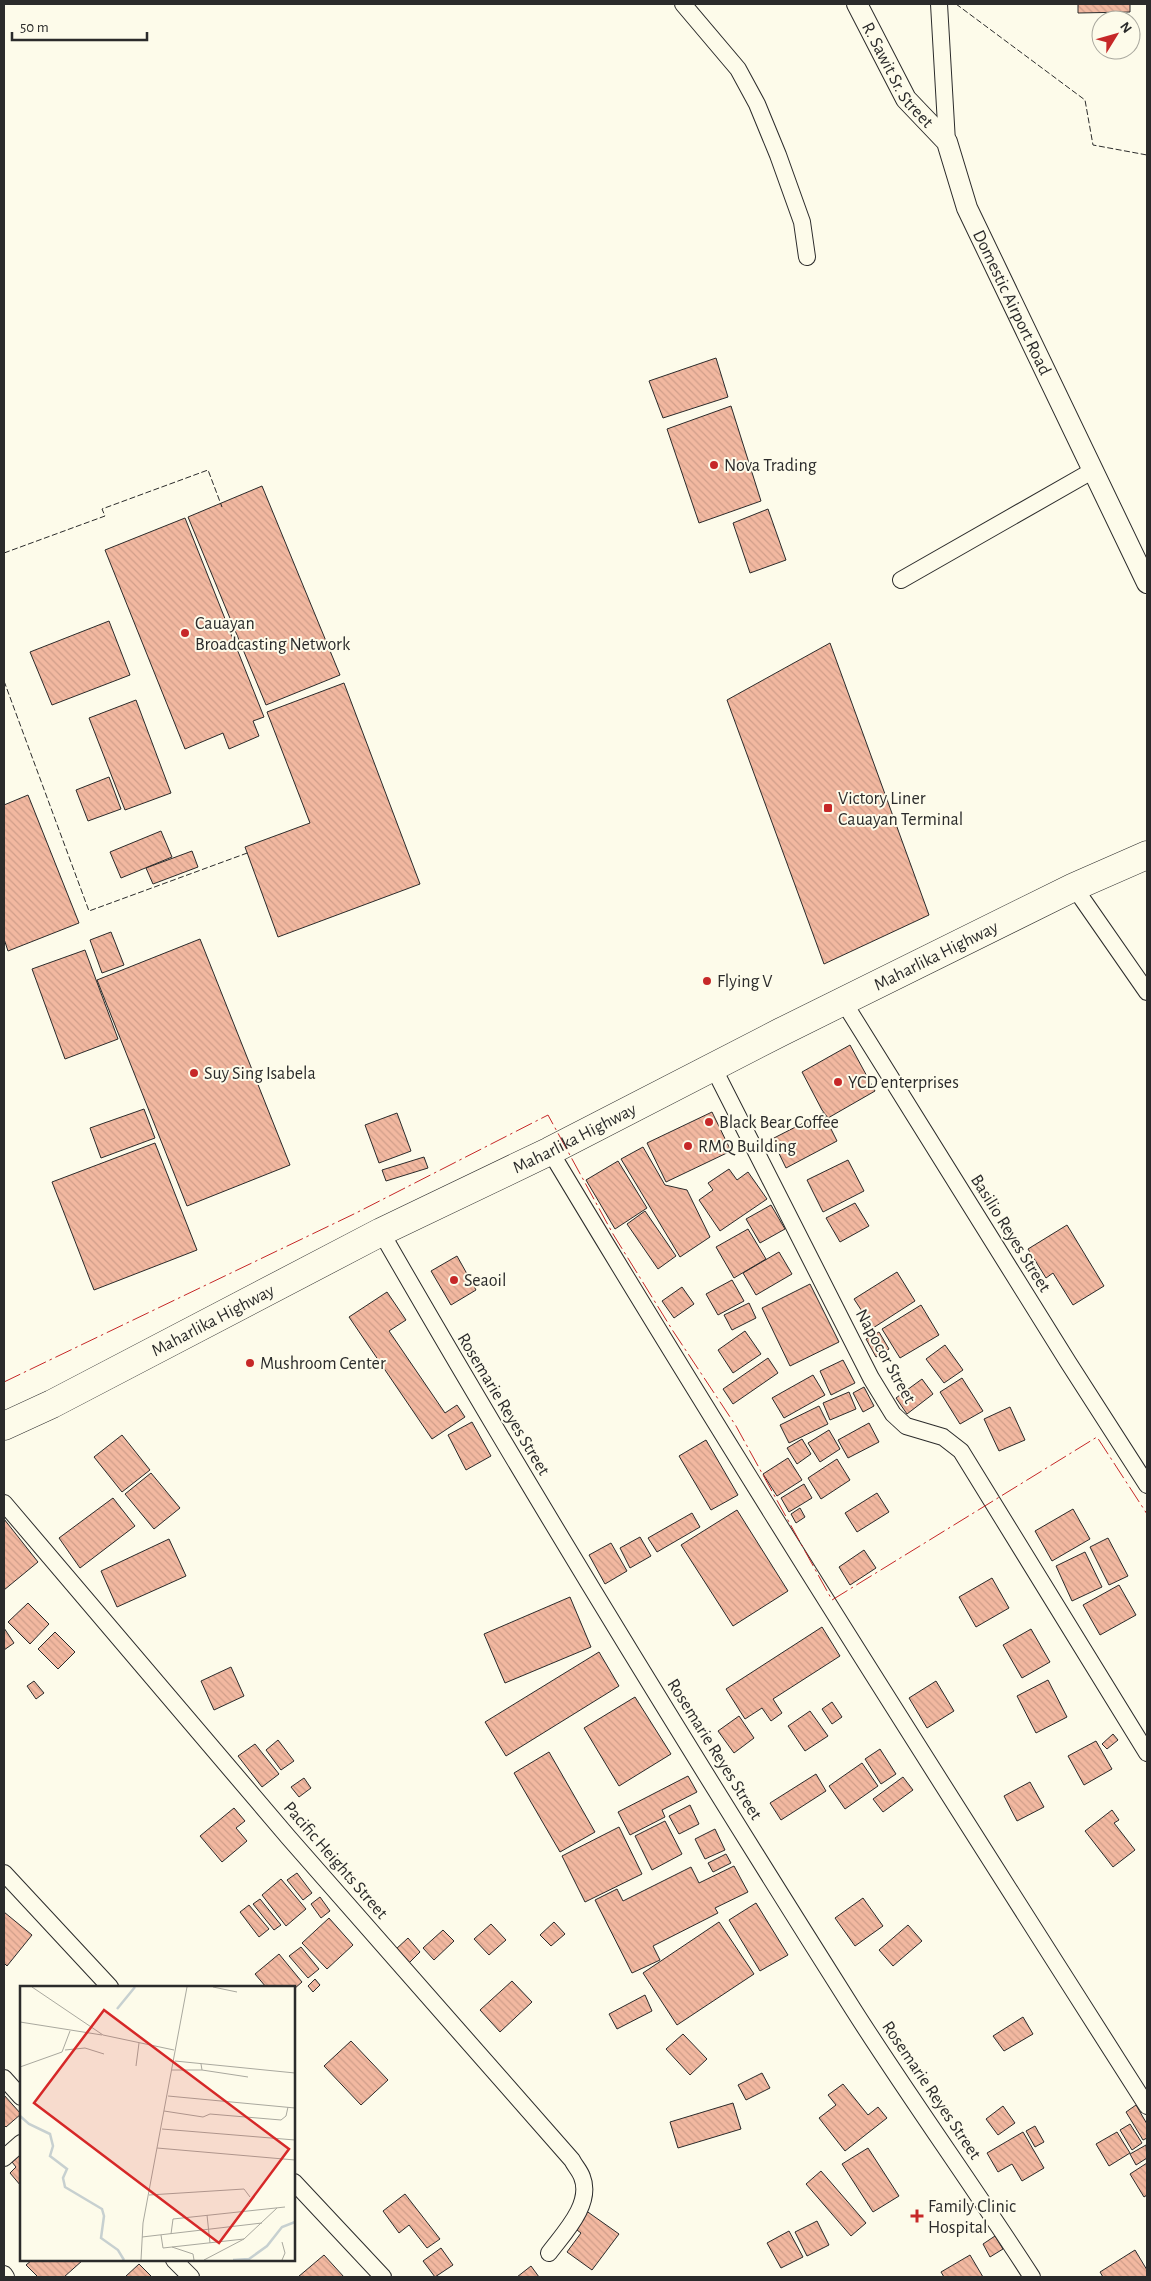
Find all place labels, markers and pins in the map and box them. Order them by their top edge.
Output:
place label: Nova Trading [724,457,817,475]
marker: Nova Trading [708,459,720,471]
place label: Cauayan Broadcasting Network [195,615,351,654]
marker: Cauayan Broadcasting Network [179,627,191,639]
place label: Victory Liner Cauayan Terminal [838,790,963,829]
marker: Victory Liner Cauayan Terminal [822,802,834,814]
place label: Flying V [717,973,773,991]
marker: Flying V [701,975,713,987]
place label: Suy Sing Isabela [204,1065,316,1083]
marker: Suy Sing Isabela [188,1067,200,1079]
place label: YCD enterprises [848,1074,959,1092]
marker: YCD enterprises [832,1076,844,1088]
place label: Black Bear Coffee [719,1114,839,1132]
marker: Black Bear Coffee [703,1116,715,1128]
place label: RMQ Building [698,1138,796,1156]
marker: RMQ Building [682,1140,694,1152]
place label: Seaoil [464,1272,506,1290]
marker: Seaoil [448,1274,460,1286]
place label: Mushroom Center [260,1355,386,1373]
marker: Mushroom Center [244,1357,256,1369]
place label: Family Clinic Hospital [928,2198,1016,2237]
marker: Family Clinic Hospital [910,2209,924,2223]

